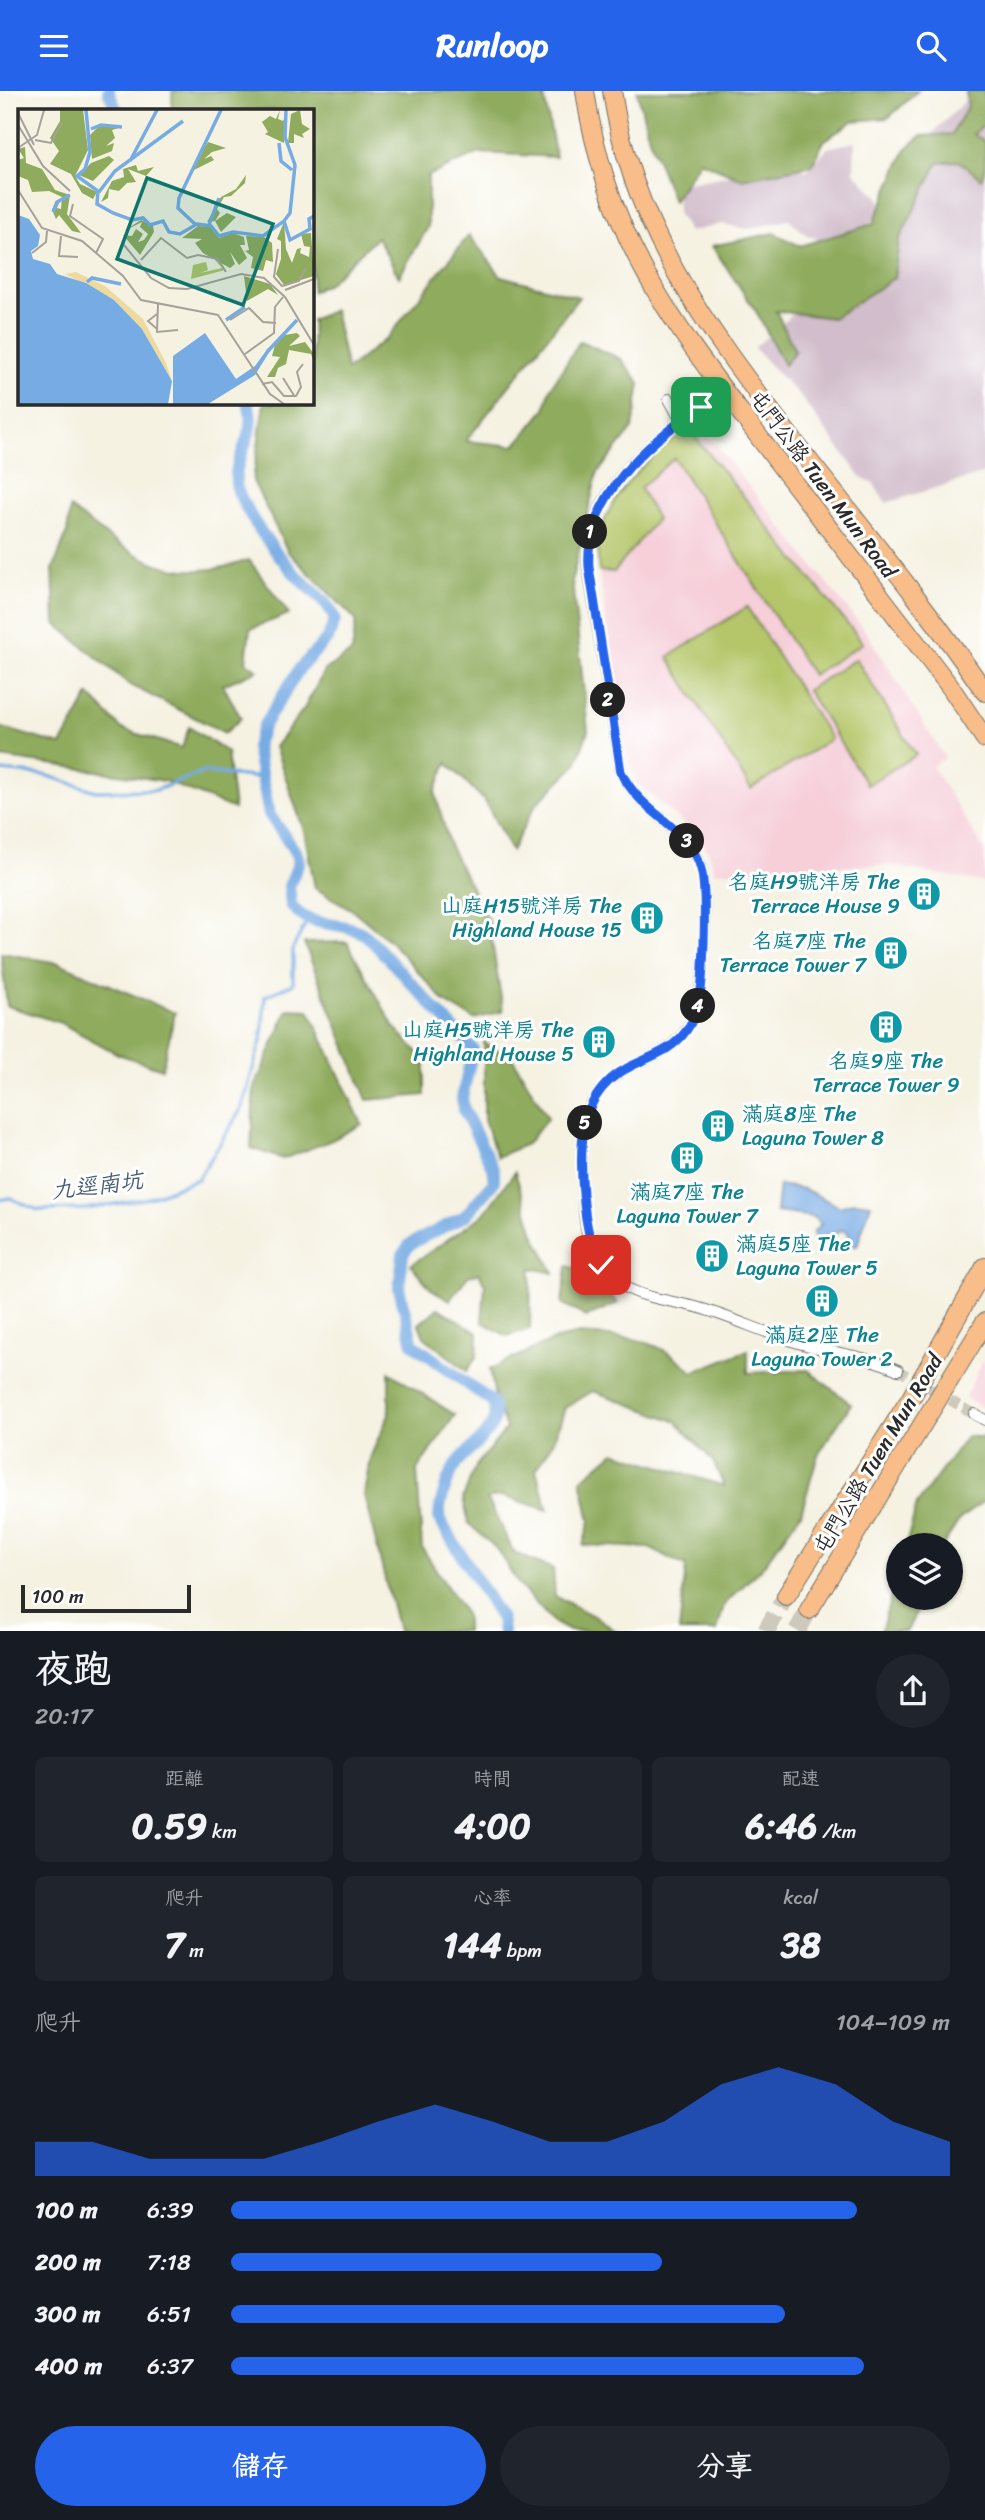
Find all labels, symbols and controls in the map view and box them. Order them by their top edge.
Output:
text: Runloop [437,17,548,74]
icon: menu [35,27,73,65]
icon: search [912,27,950,65]
inset map [18,109,313,404]
pin [671,377,731,437]
street label: 屯門公路 Tuen Mun Road [739,381,908,588]
icon: arrive [682,388,720,426]
pin: 1 [572,515,608,549]
text: 1 [585,515,594,548]
pin: 2 [590,683,626,717]
text: 2 [602,683,613,716]
pin: 3 [670,823,704,859]
text: 3 [681,824,692,857]
place label: 名庭H9號洋房 The Terrace House 9 [728,863,900,925]
building icon: 名庭H9號洋房 The Terrace House 9 [905,875,943,913]
place label: 山庭H15號洋房 The Highland House 15 [441,887,622,949]
building icon: 山庭H15號洋房 The Highland House 15 [628,899,666,937]
place label: 名庭7座 The Terrace Tower 7 [720,922,868,984]
building icon: 名庭7座 The Terrace Tower 7 [872,934,910,972]
pin: 4 [680,989,716,1023]
text: 4 [692,989,703,1022]
building icon: 名庭9座 The Terrace Tower 9 [867,1008,905,1046]
place label: 山庭H5號洋房 The Highland House 5 [402,1011,574,1073]
building icon: 山庭H5號洋房 The Highland House 5 [580,1023,618,1061]
place label: 名庭9座 The Terrace Tower 9 [812,1042,960,1104]
place label: 滿庭8座 The Laguna Tower 8 [742,1095,884,1157]
pin: 5 [568,1105,602,1141]
text: 5 [579,1106,590,1139]
building icon: 滿庭8座 The Laguna Tower 8 [699,1107,737,1145]
building icon: 滿庭7座 The Laguna Tower 7 [668,1139,706,1177]
water label: 九逕南坑 [49,1159,148,1211]
place label: 滿庭7座 The Laguna Tower 7 [616,1173,760,1235]
place label: 滿庭5座 The Laguna Tower 5 [736,1225,878,1287]
pin [571,1235,631,1295]
building icon: 滿庭5座 The Laguna Tower 5 [693,1237,731,1275]
icon: check [582,1246,620,1284]
building icon: 滿庭2座 The Laguna Tower 2 [803,1282,841,1320]
place label: 滿庭2座 The Laguna Tower 2 [751,1316,893,1378]
street label: 屯門公路 Tuen Mun Road [803,1344,954,1562]
map controls [886,1533,963,1610]
button: layers [886,1533,963,1610]
text: 100 m [32,1580,84,1613]
scale bar [21,1582,191,1614]
text: 夜跑 [35,1636,111,1703]
button: share [876,1654,950,1728]
text: 20:17 [35,1696,93,1737]
text: 距離 [165,1762,203,1795]
text: 時間 [473,1762,512,1795]
text: 配速 [782,1762,820,1795]
text: 0.59 [132,1795,207,1857]
text: 4:00 [454,1795,531,1857]
text: 6:46 [745,1795,817,1857]
text: km [207,1815,237,1848]
text: /km [817,1815,856,1848]
text: 爬升 [165,1881,203,1914]
text: 心率 [473,1881,512,1914]
text: kcal [784,1881,818,1914]
text: 7 [164,1914,184,1976]
text: 144 [443,1914,502,1976]
text: 38 [781,1914,821,1976]
text: m [184,1934,204,1967]
text: bpm [502,1934,542,1967]
text: 爬升 [35,2002,81,2043]
text: 104–109 m [836,2002,950,2043]
text: 100 m [35,2190,98,2231]
text: 6:39 [147,2190,194,2231]
text: 200 m [35,2242,101,2283]
text: 7:18 [147,2242,191,2283]
text: 300 m [35,2294,100,2335]
text: 6:51 [147,2294,191,2335]
text: 400 m [35,2346,102,2387]
text: 6:37 [147,2346,193,2387]
button: 儲存 [35,2426,486,2506]
button: 分享 [500,2426,950,2506]

